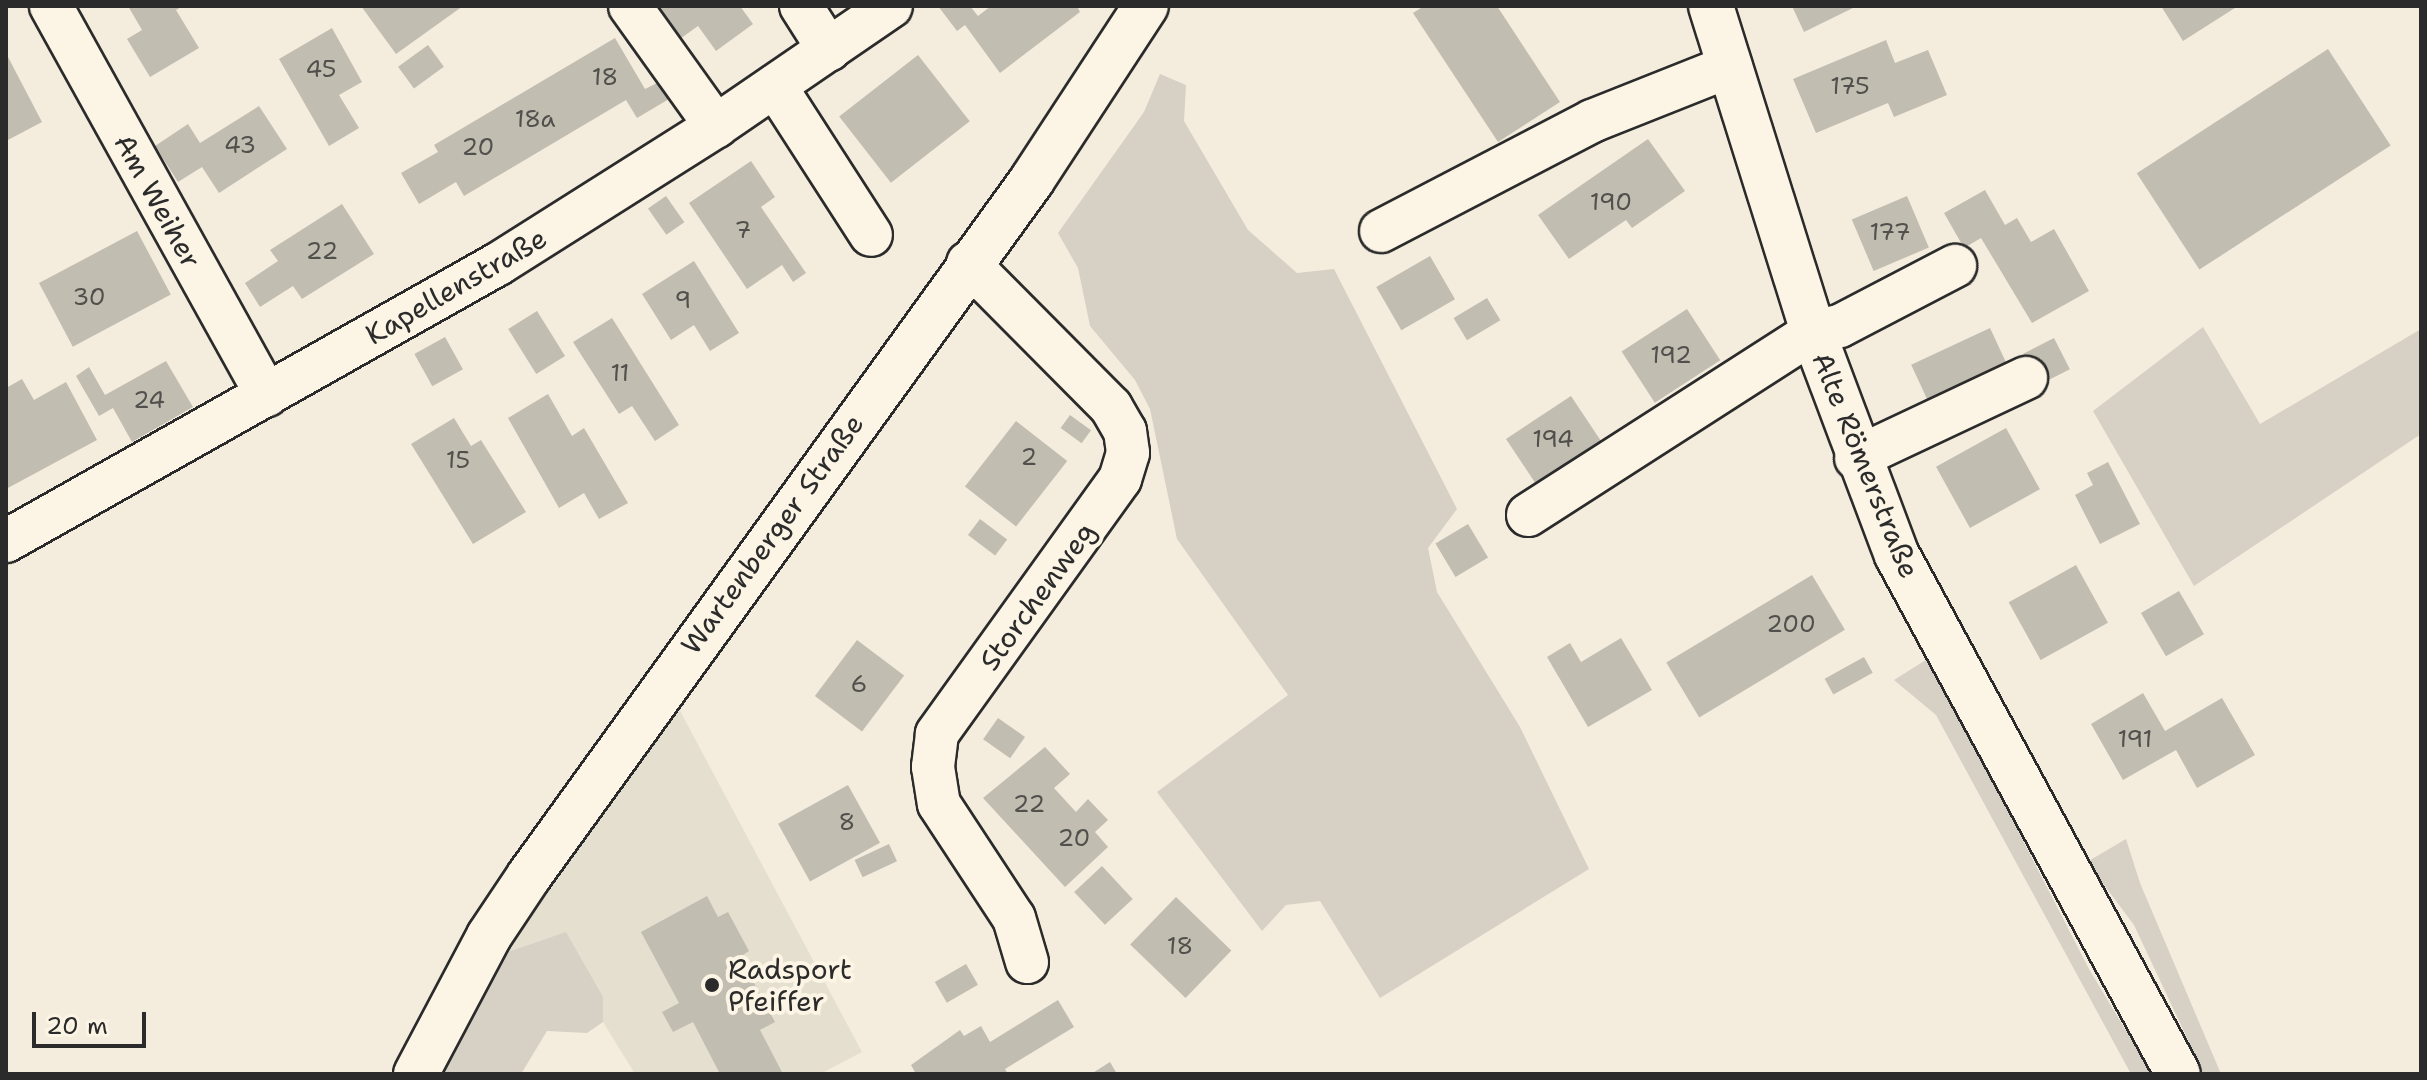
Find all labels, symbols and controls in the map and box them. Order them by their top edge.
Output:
house number: 45 [306,56,336,84]
house number: 18 [592,64,618,92]
house number: 175 [1830,73,1870,101]
house number: 18a [515,106,555,134]
street label: Am Weiher [107,128,209,274]
house number: 43 [224,132,256,160]
house number: 20 [462,134,494,162]
house number: 190 [1590,189,1632,217]
house number: 7 [735,217,751,245]
house number: 177 [1870,219,1910,247]
street label: Kapellenstraße [360,221,552,351]
house number: 22 [306,238,338,266]
house number: 30 [72,284,106,312]
house number: 9 [675,287,691,315]
house number: 192 [1650,342,1692,370]
street label: Alte Römerstraße [1805,347,1927,583]
house number: 11 [610,360,630,388]
house number: 24 [133,387,165,415]
street label: Wartenberger Straße [674,408,870,660]
house number: 194 [1532,426,1574,454]
house number: 2 [1021,444,1037,472]
house number: 15 [446,447,470,475]
street label: Storchenweg [972,515,1102,677]
house number: 200 [1766,611,1816,639]
house number: 6 [851,671,867,699]
house number: 191 [2117,726,2153,754]
house number: 22 [1013,791,1045,819]
house number: 8 [839,809,855,837]
house number: 20 [1058,825,1090,853]
house number: 18 [1167,933,1193,961]
place label: Radsport Pfeiffer [728,952,852,1018]
marker: Radsport Pfeiffer [703,976,721,994]
scale bar [36,996,150,1046]
text: 20 m [46,1010,108,1042]

